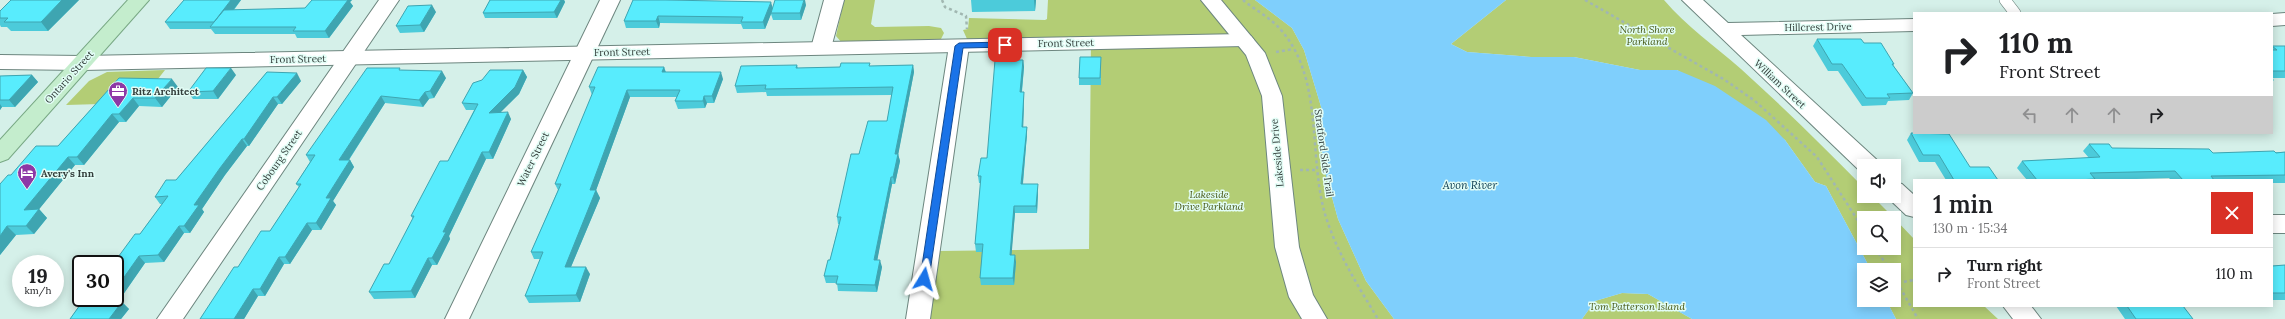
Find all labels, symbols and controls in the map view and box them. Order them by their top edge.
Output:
street label: Hillcrest Drive [1784,20,1852,34]
park label: North Shore Parkland [1619,23,1675,48]
text: 110 m [1999,25,2073,61]
pin [988,28,1022,62]
icon: right [1933,28,1985,80]
icon: arrive [994,34,1016,56]
street label: Front Street [1038,36,1094,50]
street label: Front Street [594,45,650,59]
street label: Ontario Street [42,48,96,106]
street label: Front Street [270,52,326,66]
street label: William Street [1751,57,1809,111]
text: Front Street [1999,60,2100,83]
office icon: Ritz Architect [107,80,129,108]
place label: Ritz Architect [132,85,200,98]
icon: left [2019,104,2041,126]
icon: ahead [2061,104,2083,126]
icon: ahead [2103,104,2125,126]
icon: right [2145,104,2167,126]
street label: Stratford Side Trail [1311,108,1337,198]
street label: Lakeside Drive [1267,118,1286,188]
street label: Cobourg Street [253,127,305,193]
street label: Water Street [514,129,552,188]
map controls [1857,159,1901,307]
button: sound [1857,159,1901,203]
hotel icon: Avery's Inn [16,162,38,190]
place label: Avery's Inn [41,167,95,180]
water label: Avon River [1442,178,1498,192]
park label: Lakeside Drive Parkland [1175,188,1244,213]
text: 1 min [1933,189,1993,220]
button: close [2211,192,2253,234]
button: search [1857,211,1901,255]
text: 130 m · 15:34 [1933,220,2008,237]
speed limit sign: 30 [72,255,124,307]
text: Turn right [1967,256,2043,275]
position arrow [903,258,945,300]
text: 19 [28,263,48,288]
button: layers [1857,263,1901,307]
icon: right [1933,263,1955,285]
text: 110 m [2215,264,2253,283]
text: Front Street [1967,275,2040,292]
text: km/h [24,284,52,297]
park label: Tom Patterson Island [1589,300,1685,313]

